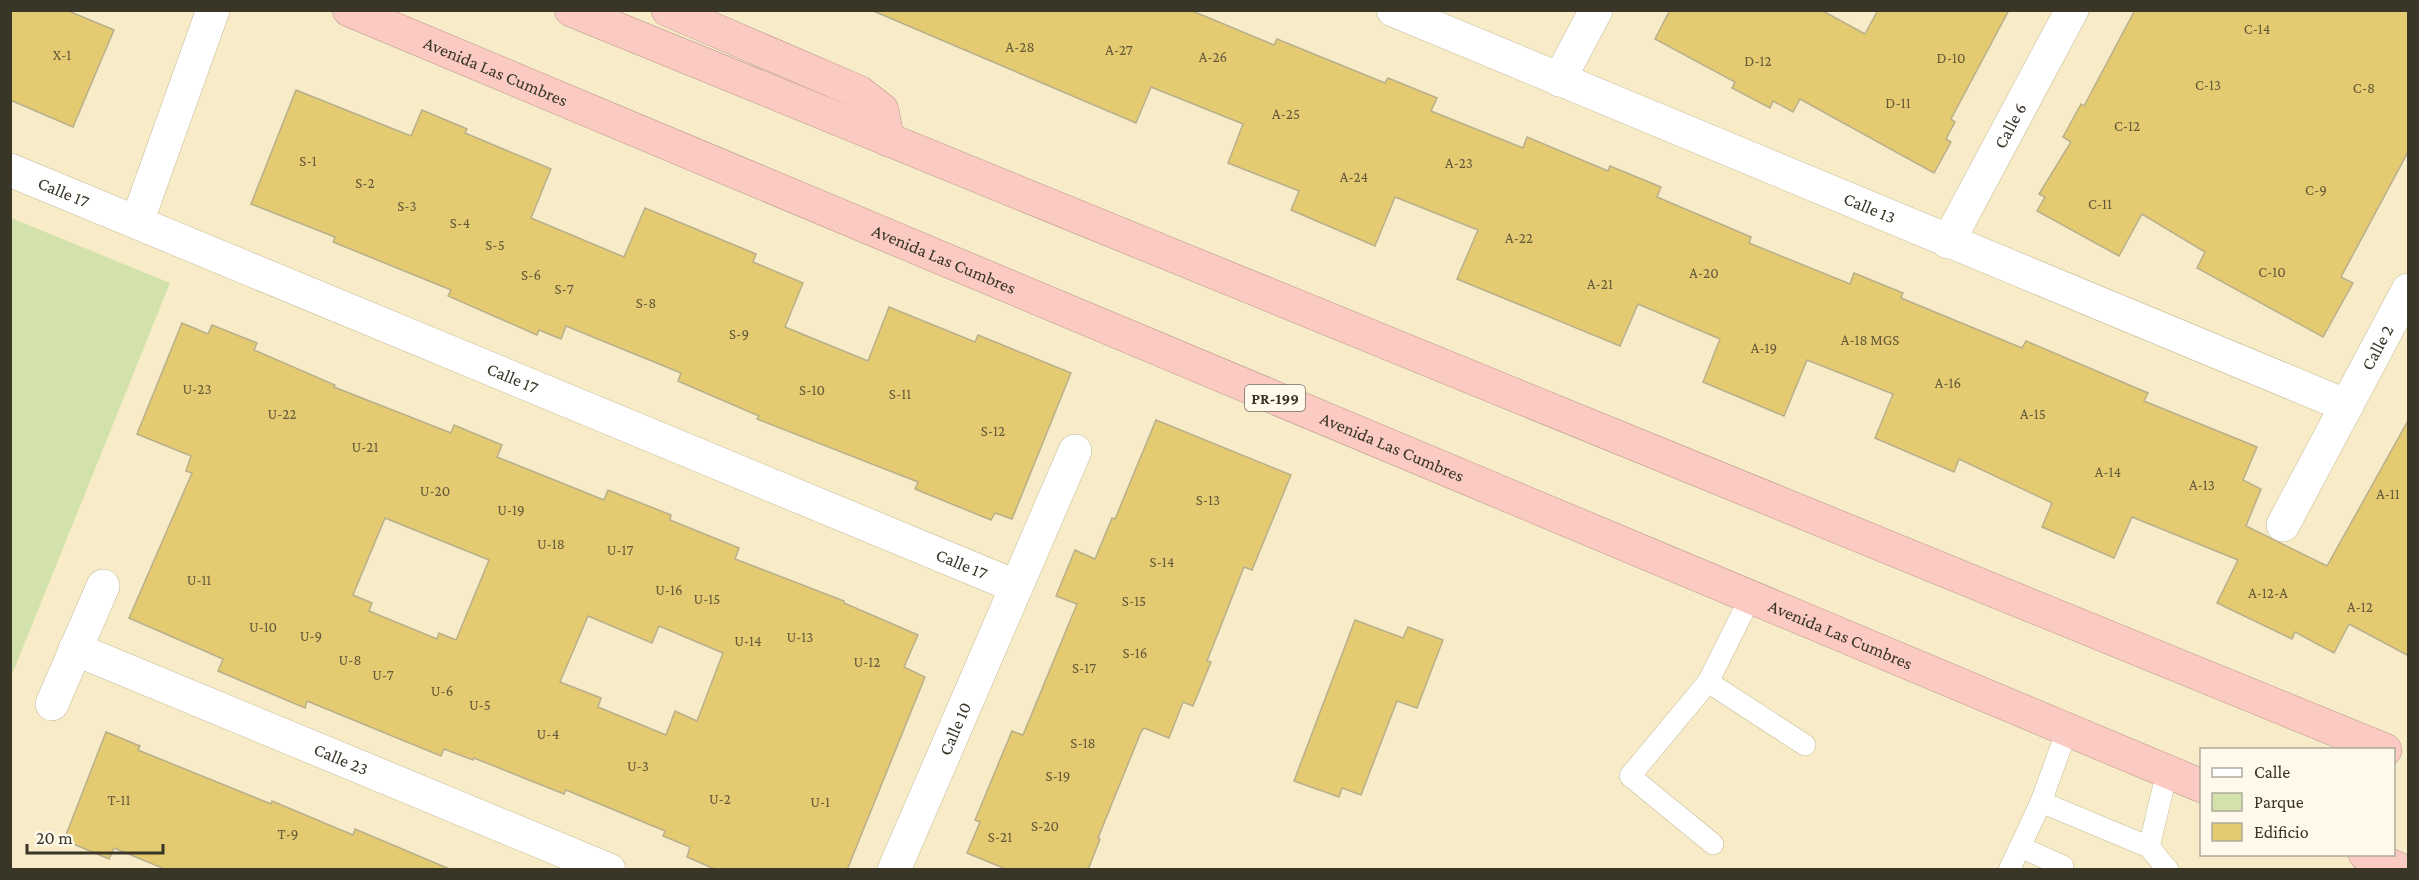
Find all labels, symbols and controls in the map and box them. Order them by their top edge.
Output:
house number: C-14 [2244,21,2270,37]
street label: Avenida Las Cumbres [421,32,571,110]
house number: A-28 [1006,39,1034,55]
house number: A-27 [1105,42,1133,58]
house number: X-1 [53,47,71,63]
house number: A-26 [1199,49,1227,65]
house number: D-10 [1937,50,1965,66]
house number: D-12 [1744,53,1772,69]
house number: C-13 [2195,77,2221,93]
house number: C-8 [2353,80,2375,96]
house number: D-11 [1885,95,1911,111]
street label: Calle 6 [1990,99,2031,152]
house number: A-25 [1272,106,1300,122]
house number: C-12 [2114,118,2140,134]
house number: S-1 [299,153,317,169]
house number: A-23 [1445,155,1473,171]
house number: A-24 [1340,169,1368,185]
street label: Calle 17 [35,173,92,212]
house number: S-2 [355,175,375,191]
house number: C-9 [2305,182,2327,198]
street label: Calle 13 [1841,188,1898,227]
house number: C-11 [2088,196,2112,212]
house number: S-3 [397,198,417,214]
house number: S-4 [450,215,470,231]
street label: Avenida Las Cumbres [869,220,1019,298]
house number: A-22 [1505,230,1533,246]
house number: S-5 [485,237,505,253]
house number: C-10 [2258,264,2286,280]
house number: A-20 [1689,265,1719,281]
house number: S-6 [521,267,541,283]
house number: A-21 [1587,276,1613,292]
house number: S-7 [554,281,574,297]
house number: S-8 [636,295,656,311]
street label: Calle 2 [2357,322,2398,374]
house number: S-9 [729,326,749,342]
house number: A-18 MGS [1841,332,1899,348]
house number: A-19 [1751,340,1777,356]
street label: Calle 17 [484,359,541,398]
house number: A-16 [1935,375,1961,391]
house number: U-23 [182,381,212,397]
house number: S-10 [799,382,825,398]
road number: PR-199 [1245,385,1305,411]
house number: S-11 [889,386,911,402]
house number: U-22 [268,406,296,422]
house number: A-15 [2020,406,2046,422]
street label: Avenida Las Cumbres [1317,408,1467,486]
house number: S-12 [981,423,1005,439]
house number: U-21 [352,439,378,455]
house number: A-14 [2095,464,2121,480]
house number: A-13 [2189,477,2215,493]
house number: U-20 [420,483,450,499]
house number: A-11 [2376,486,2400,502]
house number: S-13 [1196,492,1220,508]
house number: U-19 [497,502,525,518]
house number: U-18 [537,536,565,552]
house number: U-17 [607,542,633,558]
street label: Calle 17 [933,544,990,583]
house number: S-14 [1150,554,1174,570]
house number: U-11 [187,572,211,588]
house number: U-16 [655,582,683,598]
house number: A-12-A [2248,585,2288,601]
house number: U-15 [694,591,720,607]
house number: S-15 [1122,593,1146,609]
street label: Avenida Las Cumbres [1766,596,1915,674]
house number: A-12 [2347,599,2373,615]
house number: U-10 [249,619,277,635]
house number: U-9 [300,628,322,644]
house number: U-13 [787,629,813,645]
house number: U-14 [734,633,762,649]
house number: S-16 [1123,645,1147,661]
house number: U-8 [338,652,362,668]
house number: U-12 [854,654,880,670]
house number: S-17 [1072,660,1096,676]
house number: U-7 [372,667,394,683]
house number: U-6 [431,683,453,699]
house number: U-5 [469,697,491,713]
street label: Calle 10 [935,699,975,758]
house number: U-4 [537,726,559,742]
house number: S-18 [1070,735,1096,751]
street label: Calle 23 [311,739,371,779]
legend [2200,748,2395,856]
house number: U-3 [627,758,649,774]
text: Calle [2254,762,2290,782]
house number: S-19 [1046,768,1070,784]
house number: U-2 [709,791,731,807]
house number: T-11 [107,792,131,808]
text: Parque [2254,792,2304,812]
house number: U-1 [810,794,830,810]
scale bar [27,817,164,855]
house number: S-20 [1031,818,1059,834]
text: Edificio [2254,822,2309,842]
house number: T-9 [278,826,298,842]
text: 20 m [36,828,73,848]
house number: S-21 [988,829,1012,845]

